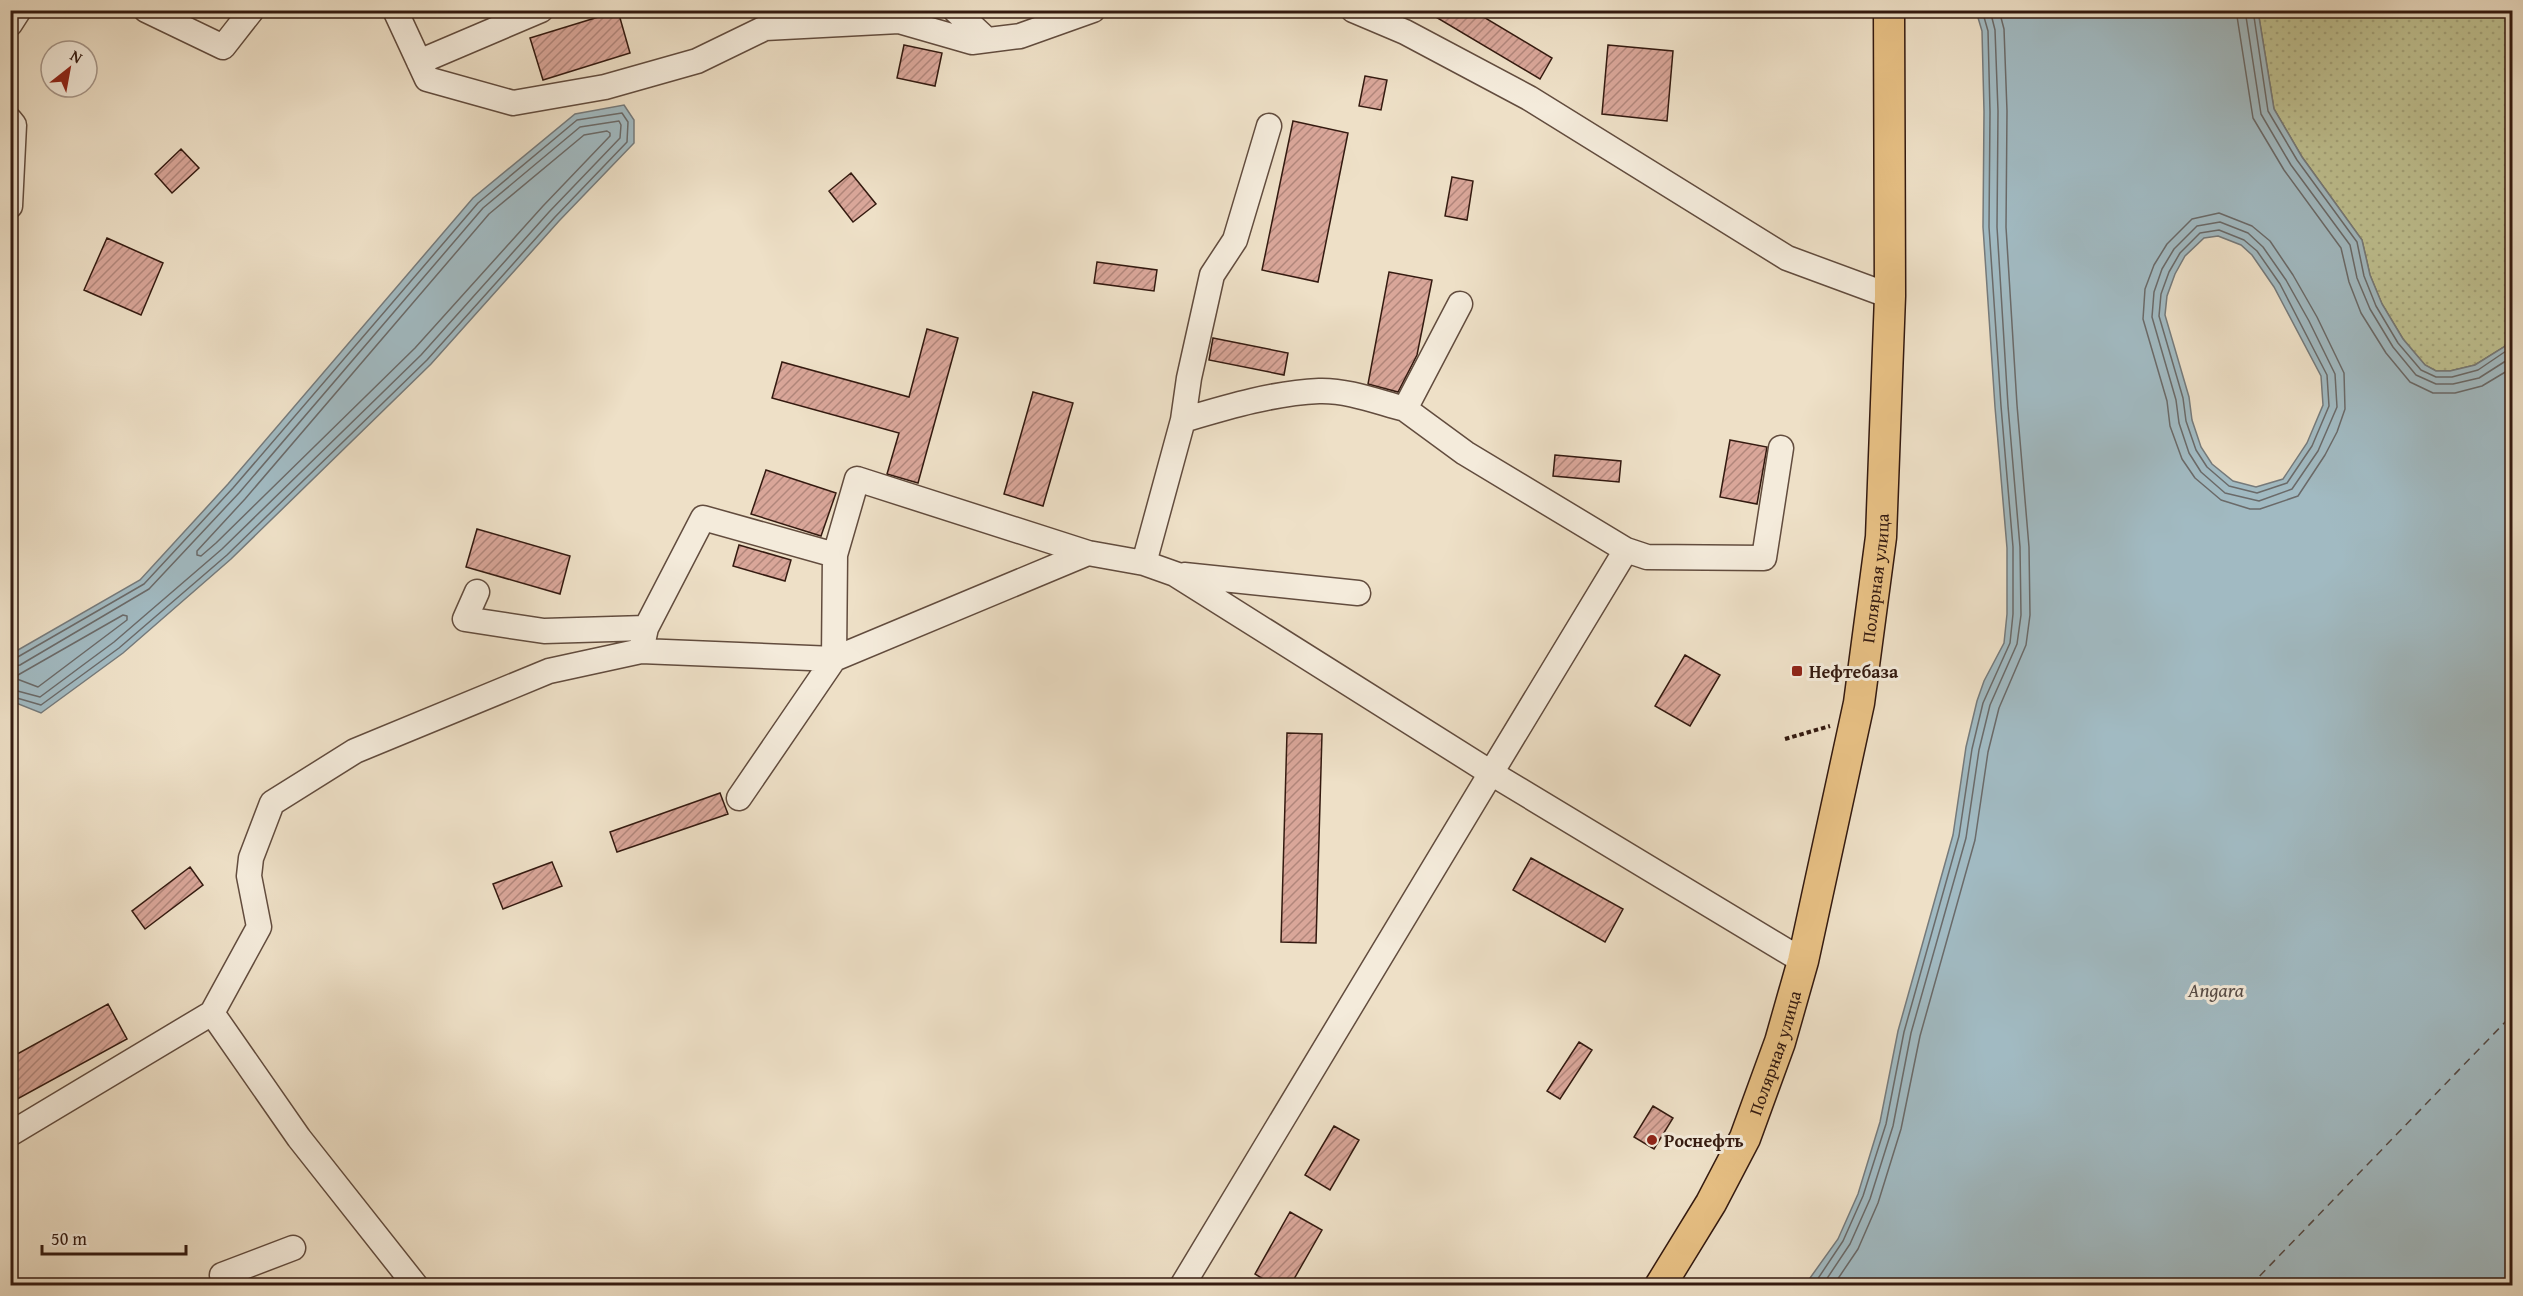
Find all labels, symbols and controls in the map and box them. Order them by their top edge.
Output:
north arrow [39,39,99,99]
text: N [66,43,88,69]
street label: Полярная улица [1854,513,1895,645]
place label: Нефтебаза [1809,658,1899,685]
marker: Нефтебаза [1790,664,1804,678]
water label: Angara [2187,975,2245,1004]
street label: Полярная улица [1741,987,1808,1119]
place label: Роснефть [1664,1127,1744,1154]
marker: Роснефть [1645,1133,1659,1147]
scale bar [42,1218,186,1256]
text: 50 m [51,1225,87,1252]

